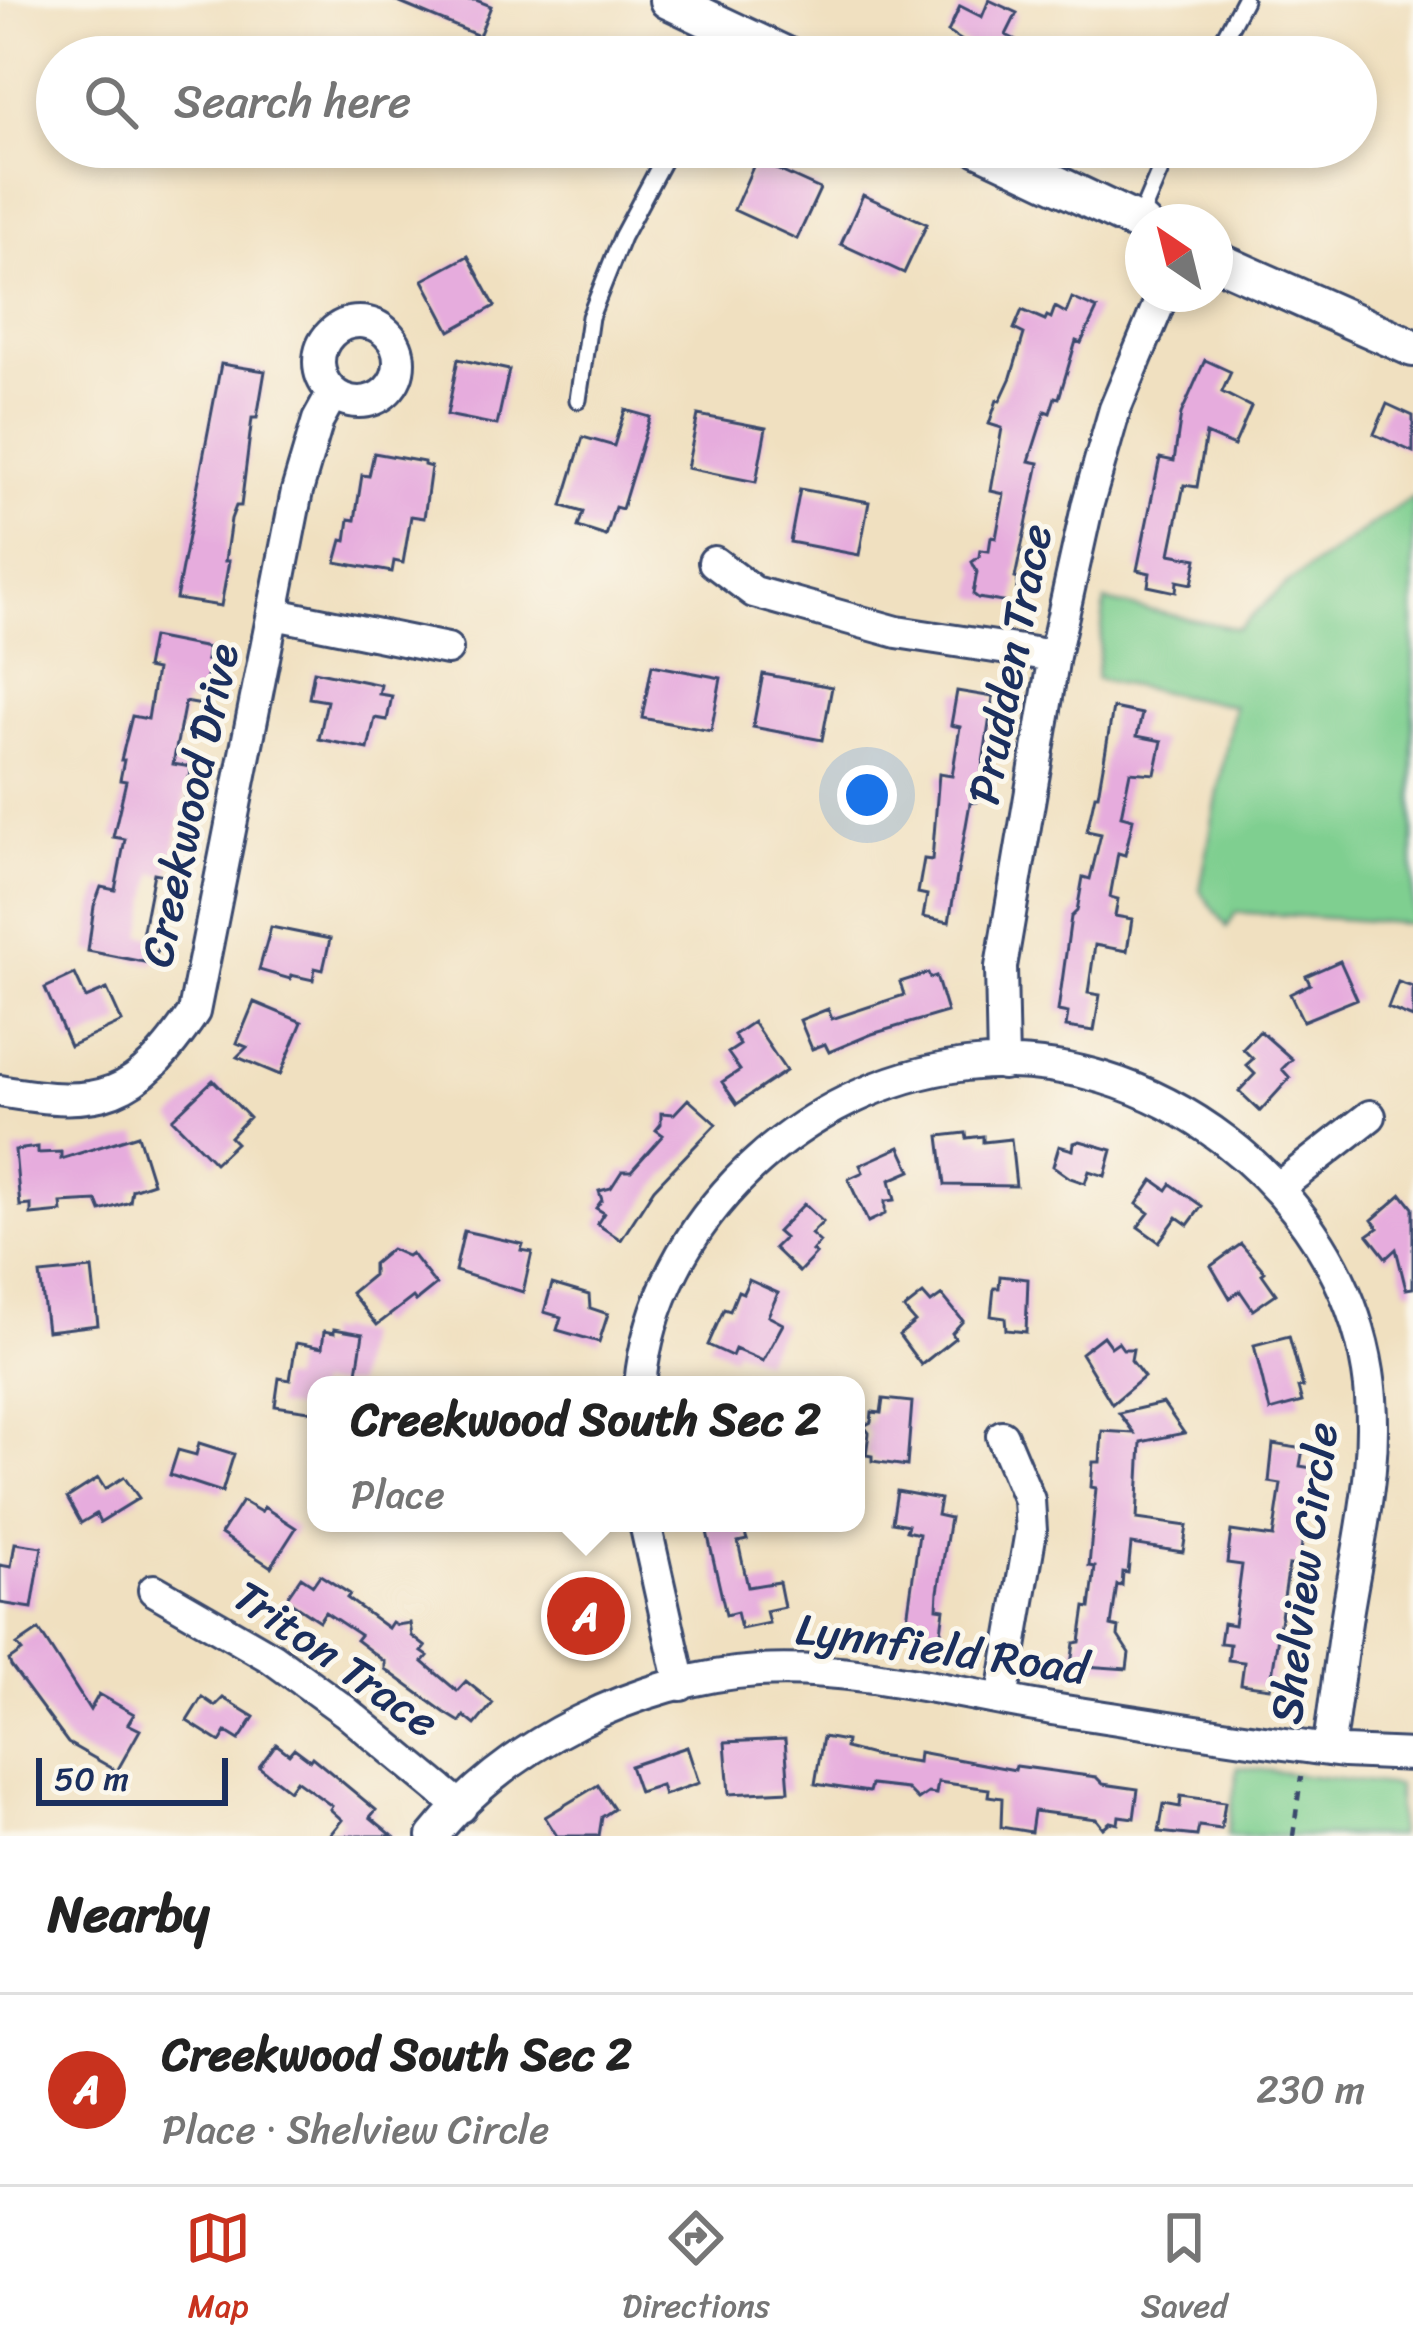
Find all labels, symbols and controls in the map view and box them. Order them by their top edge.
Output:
search box [36,36,1377,168]
text: Search here [174,62,411,142]
icon: search [78,69,144,135]
north arrow [1125,204,1233,312]
street label: Prudden Trace [944,517,1076,811]
street label: Creekwood Drive [117,636,263,974]
your location [837,765,897,825]
popup [307,1376,865,1532]
text: Creekwood South Sec 2 [351,1380,821,1460]
street label: Shelview Circle [1246,1418,1362,1728]
text: Place [351,1460,445,1529]
street label: Triton Trace [216,1558,456,1760]
pin: A [547,1571,625,1661]
street label: Lynnfield Road [791,1589,1096,1710]
text: 50 m [54,1750,129,1808]
scale bar [36,1752,228,1805]
text: Nearby [48,1869,209,1959]
text: Creekwood South Sec 2 [162,2015,632,2095]
text: A [74,2055,100,2124]
text: 230 m [1256,2055,1365,2124]
text: Place · Shelview Circle [162,2095,549,2164]
tab: Map [185,2205,251,2335]
tab: Directions [622,2205,770,2335]
tab: Saved [1141,2205,1228,2335]

